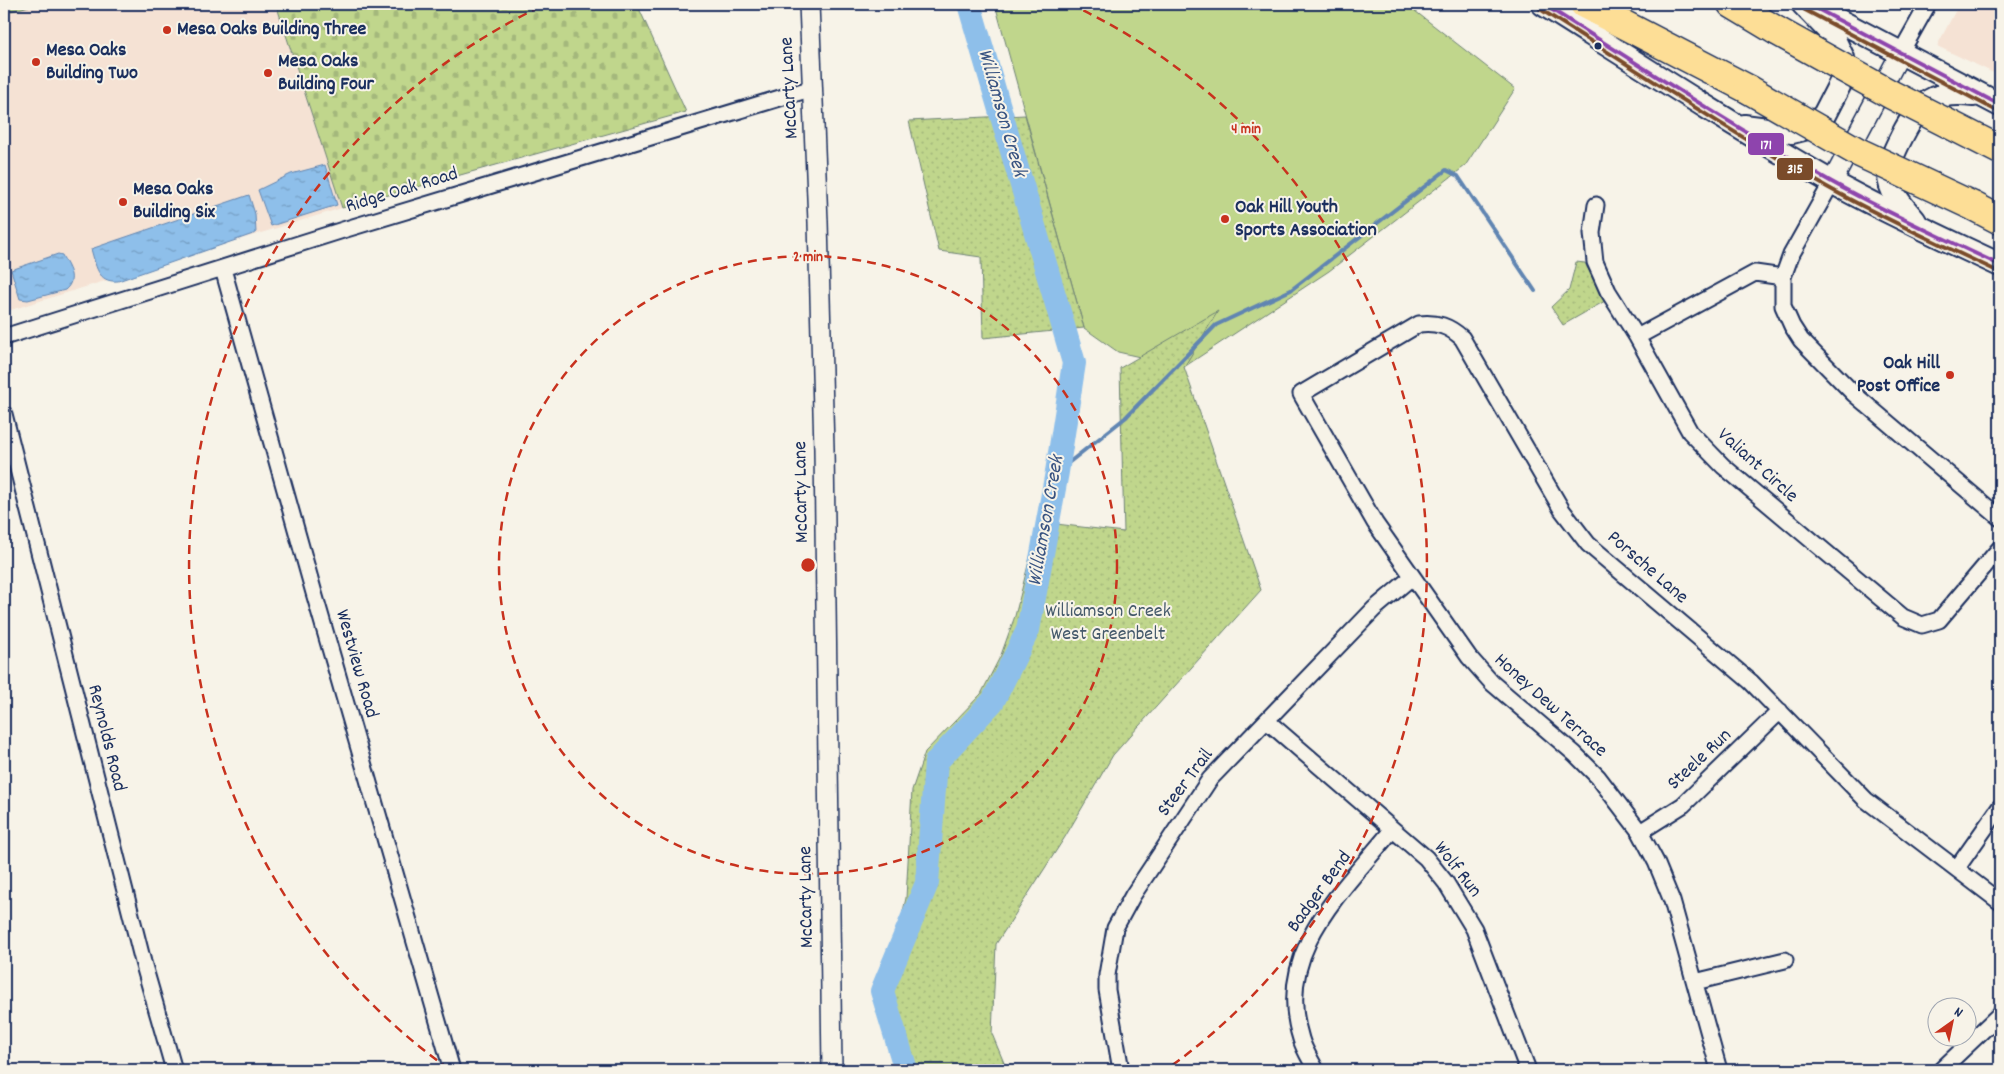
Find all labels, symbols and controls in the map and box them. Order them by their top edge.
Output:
place label: Mesa Oaks Building Three [177,16,366,44]
marker: Mesa Oaks Building Three [161,24,173,36]
street label: McCarty Lane [773,36,807,140]
place label: Mesa Oaks Building Two [46,37,138,88]
unlabelled marker [1593,41,1603,51]
water label: Williamson Creek [968,45,1034,183]
place label: Mesa Oaks Building Four [278,48,375,99]
marker: Mesa Oaks Building Two [30,56,42,68]
marker: Mesa Oaks Building Four [262,67,274,79]
text: 4 min [1231,119,1261,141]
line badge: 171 [1747,132,1785,156]
text: 171 [1760,136,1772,156]
line badge: 315 [1776,157,1814,181]
text: 315 [1787,160,1803,180]
street label: Ridge Oak Road [342,161,462,221]
place label: Mesa Oaks Building Six [133,176,216,227]
place label: Oak Hill Youth Sports Association [1235,194,1377,245]
marker: Mesa Oaks Building Six [117,196,129,208]
marker: Oak Hill Youth Sports Association [1219,213,1231,225]
text: 2 min [793,247,823,269]
place label: Oak Hill Post Office [1857,350,1940,401]
marker: Oak Hill Post Office [1944,369,1956,381]
street label: Valiant Circle [1710,422,1804,510]
street label: McCarty Lane [787,441,817,543]
water label: Williamson Creek [1021,451,1074,589]
street label: Porsche Lane [1600,525,1694,612]
centre of rings [799,556,817,574]
park label: Williamson Creek West Greenbelt [1045,598,1171,649]
street label: Westview Road [327,606,385,722]
street label: Honey Dew Terrace [1487,647,1613,765]
street label: Reynolds Road [79,682,133,794]
street label: Steele Run [1661,723,1739,797]
street label: Steer Trail [1151,743,1221,823]
street label: Wolf Run [1426,836,1488,904]
street label: Badger Bend [1281,845,1359,939]
street label: McCarty Lane [792,846,822,948]
north arrow [1926,996,1976,1046]
text: N [1950,1003,1966,1023]

